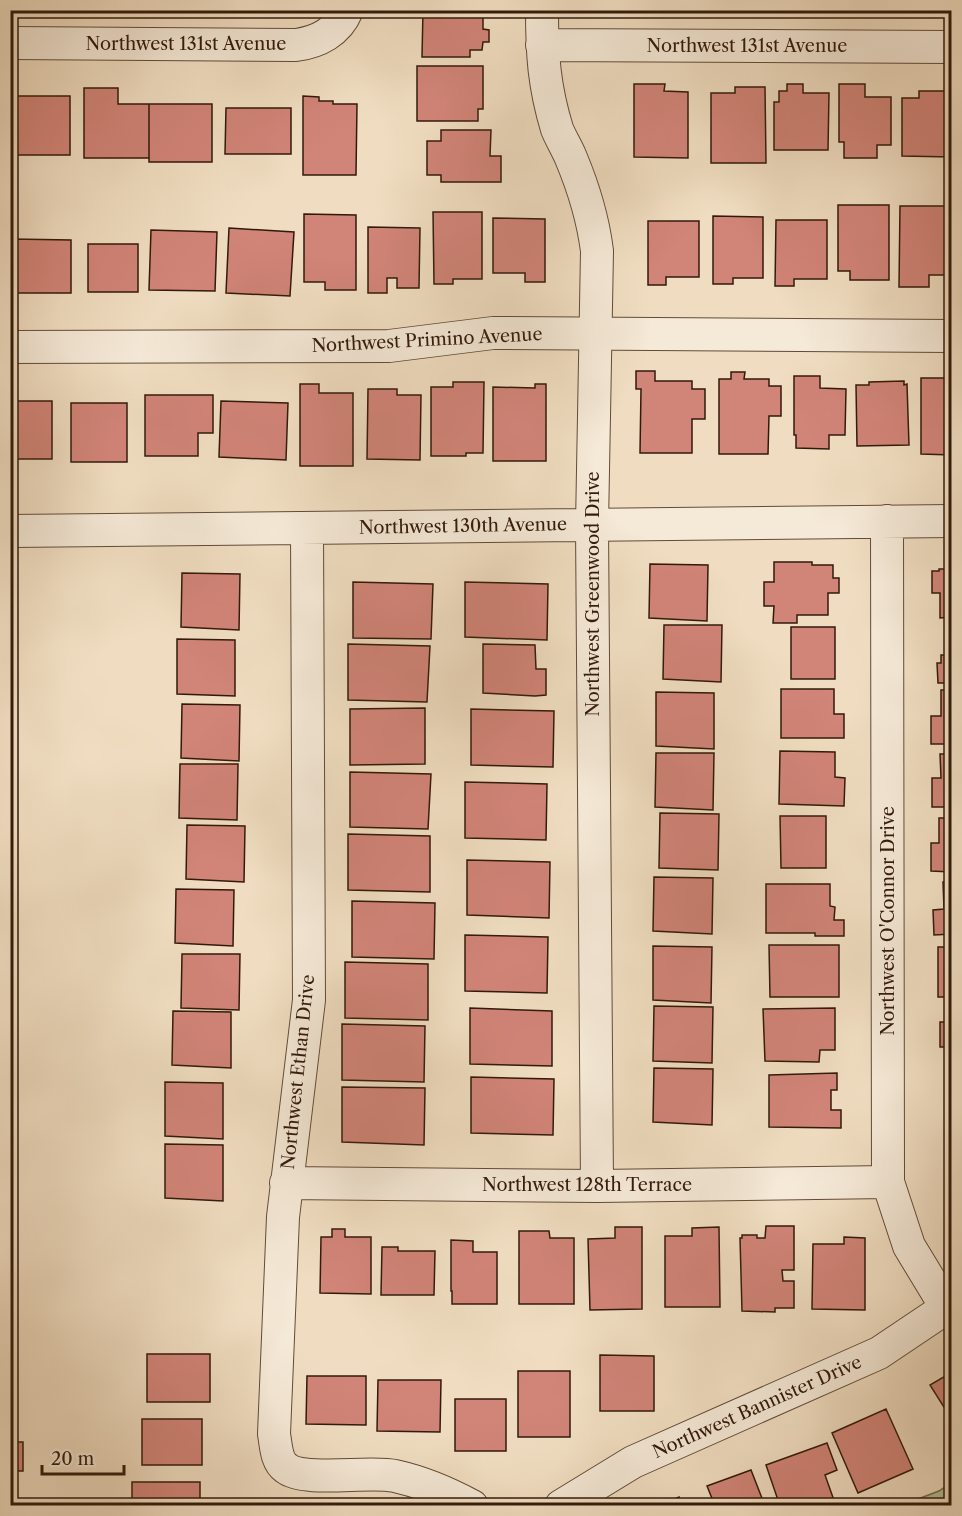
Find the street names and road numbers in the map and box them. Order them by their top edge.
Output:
street label: Northwest 131st Avenue [86,33,286,55]
street label: Northwest 131st Avenue [647,35,847,57]
street label: Northwest Primino Avenue [311,323,543,357]
street label: Northwest Greenwood Drive [582,471,604,717]
street label: Northwest 130th Avenue [359,513,567,539]
street label: Northwest O'Connor Drive [877,806,899,1036]
street label: Northwest Ethan Drive [277,973,319,1171]
street label: Northwest 128th Terrace [482,1174,692,1196]
street label: Northwest Bannister Drive [649,1351,865,1463]

